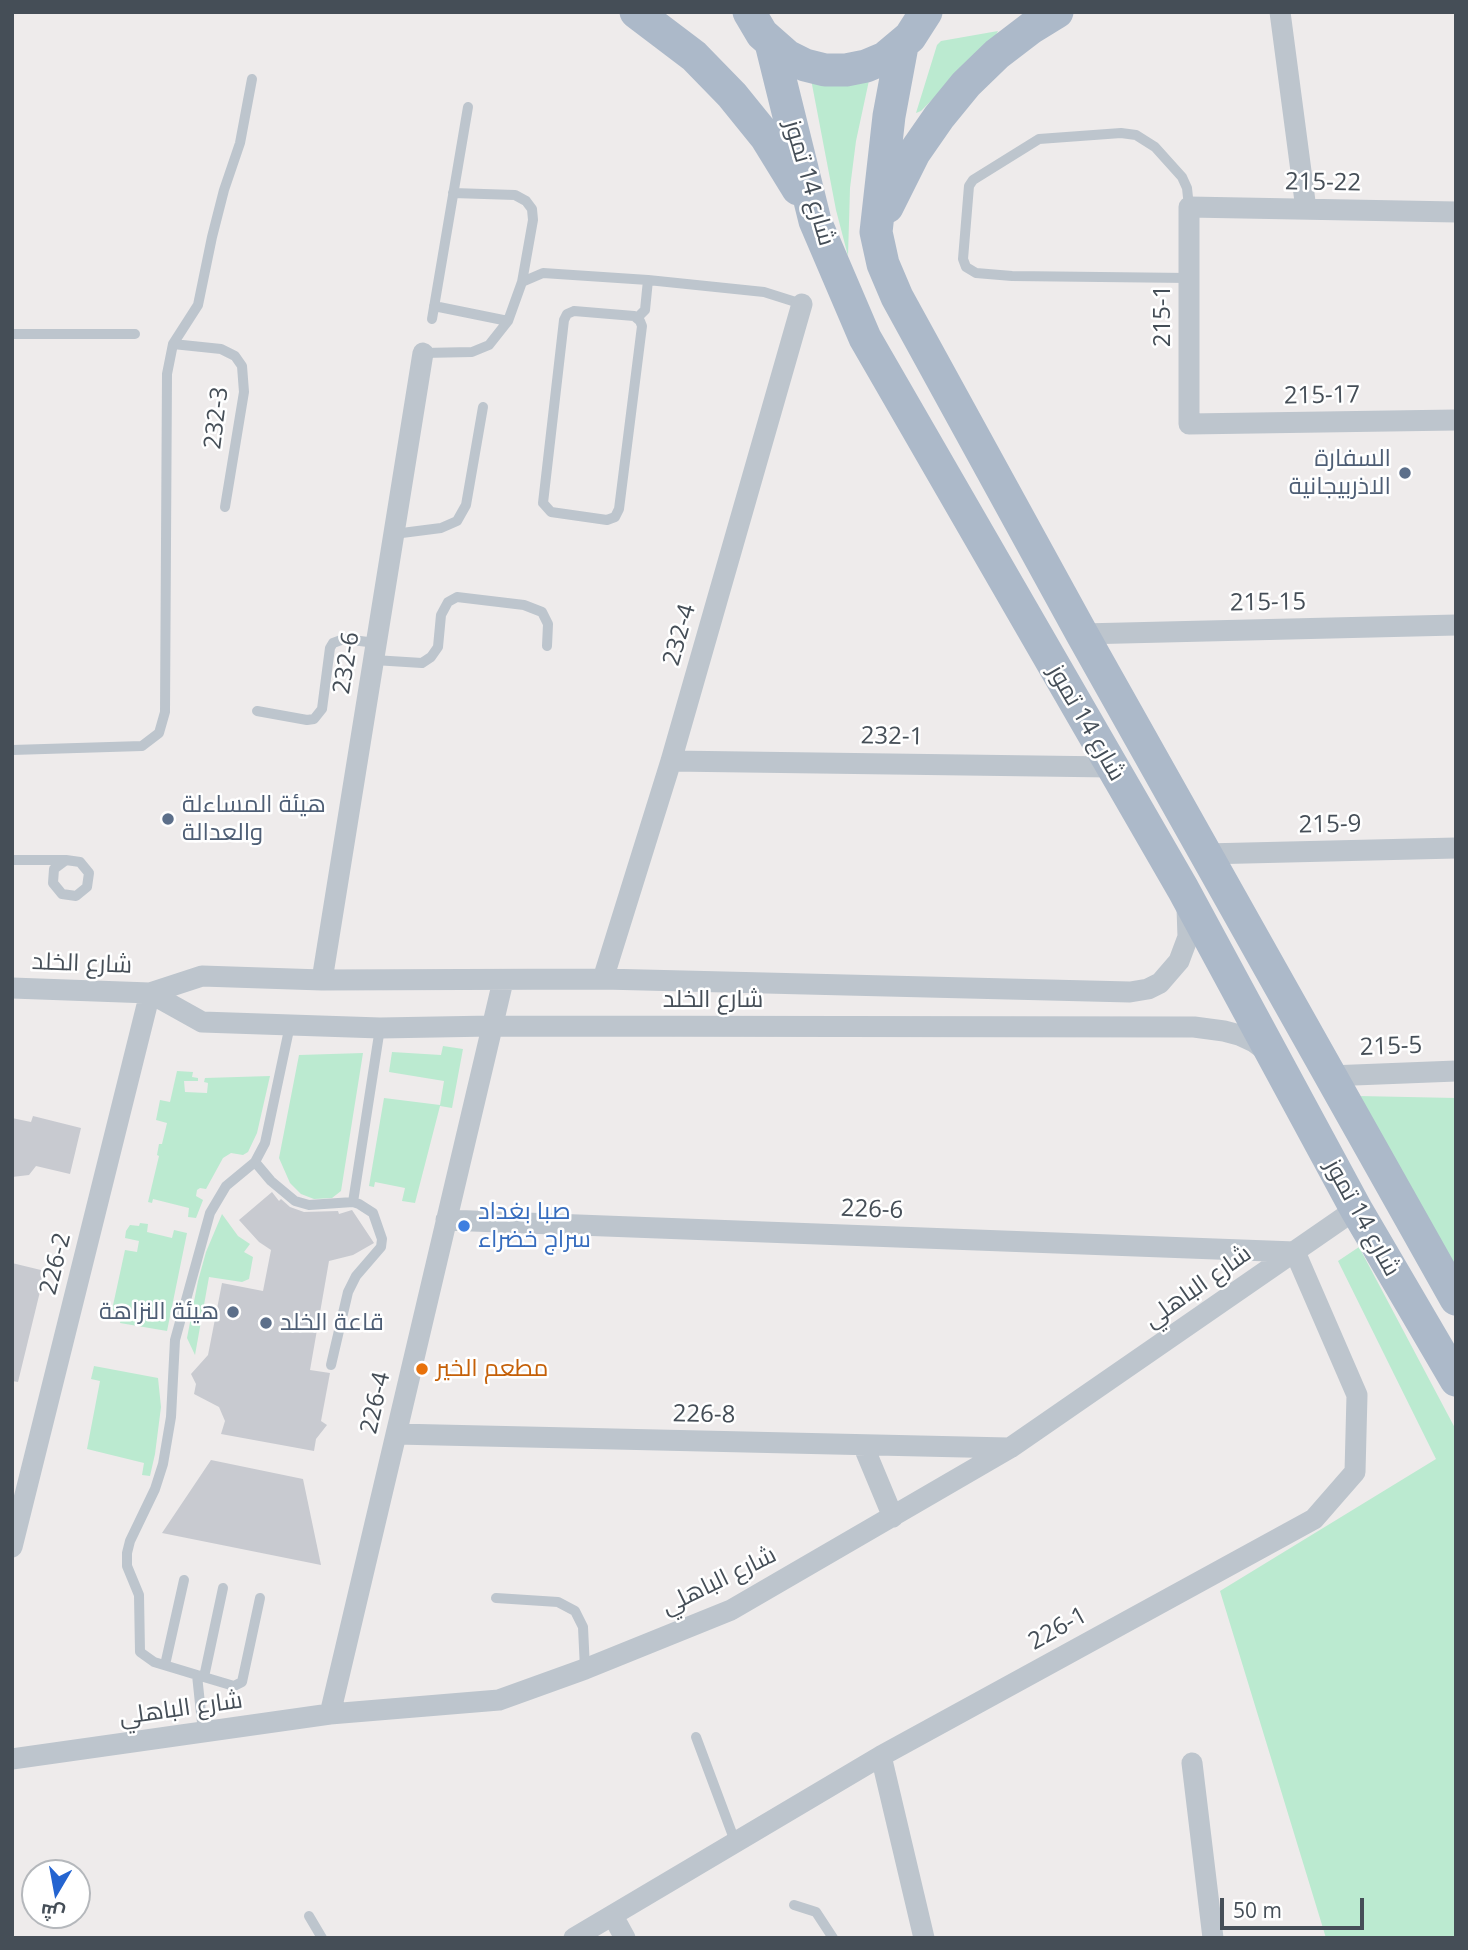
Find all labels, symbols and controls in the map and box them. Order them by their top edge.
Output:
street label: شارع 14 تموز [777,117,841,249]
street label: 215-22 [1285,168,1361,198]
street label: 215-1 [1149,285,1177,347]
street label: 215-17 [1284,381,1360,411]
street label: 232-3 [199,385,235,451]
place label: السفارة الاذربيجانية [1289,445,1391,501]
marker: السفارة الاذربيجانية [1397,465,1413,481]
street label: 215-15 [1230,588,1306,618]
street label: 232-4 [658,601,702,669]
street label: 232-6 [328,630,366,696]
street label: شارع 14 تموز [1041,660,1131,786]
street label: 232-1 [860,722,924,752]
place label: هيئة المساءلة والعدالة [182,791,326,847]
street label: 215-9 [1298,810,1362,840]
marker: هيئة المساءلة والعدالة [160,811,176,827]
street label: شارع الخلد [31,948,133,980]
street label: شارع الخلد [663,986,763,1014]
street label: 215-5 [1359,1032,1423,1062]
street label: شارع 14 تموز [1318,1155,1406,1281]
street label: 226-6 [840,1195,904,1225]
place label: صبا بغداد سراج خضراء [478,1198,591,1254]
marker: صبا بغداد سراج خضراء [456,1218,472,1234]
street label: 226-2 [34,1230,78,1298]
street label: شارع الباهلي [1139,1240,1257,1334]
place label: هيئة النزاهة [99,1298,219,1326]
marker: هيئة النزاهة [225,1304,241,1320]
place label: قاعة الخلد [280,1309,384,1337]
marker: قاعة الخلد [258,1315,274,1331]
place label: مطعم الخير [436,1355,548,1383]
marker: مطعم الخير [414,1361,430,1377]
street label: 226-4 [355,1369,397,1437]
street label: 226-8 [672,1400,736,1430]
street label: شارع الباهلي [657,1541,781,1621]
street label: 226-1 [1024,1601,1092,1657]
street label: شارع الباهلي [117,1686,245,1732]
north arrow [21,1859,91,1929]
scale bar [1223,1884,1366,1928]
text: 50 m [1233,1896,1282,1924]
text: ش [38,1898,67,1928]

